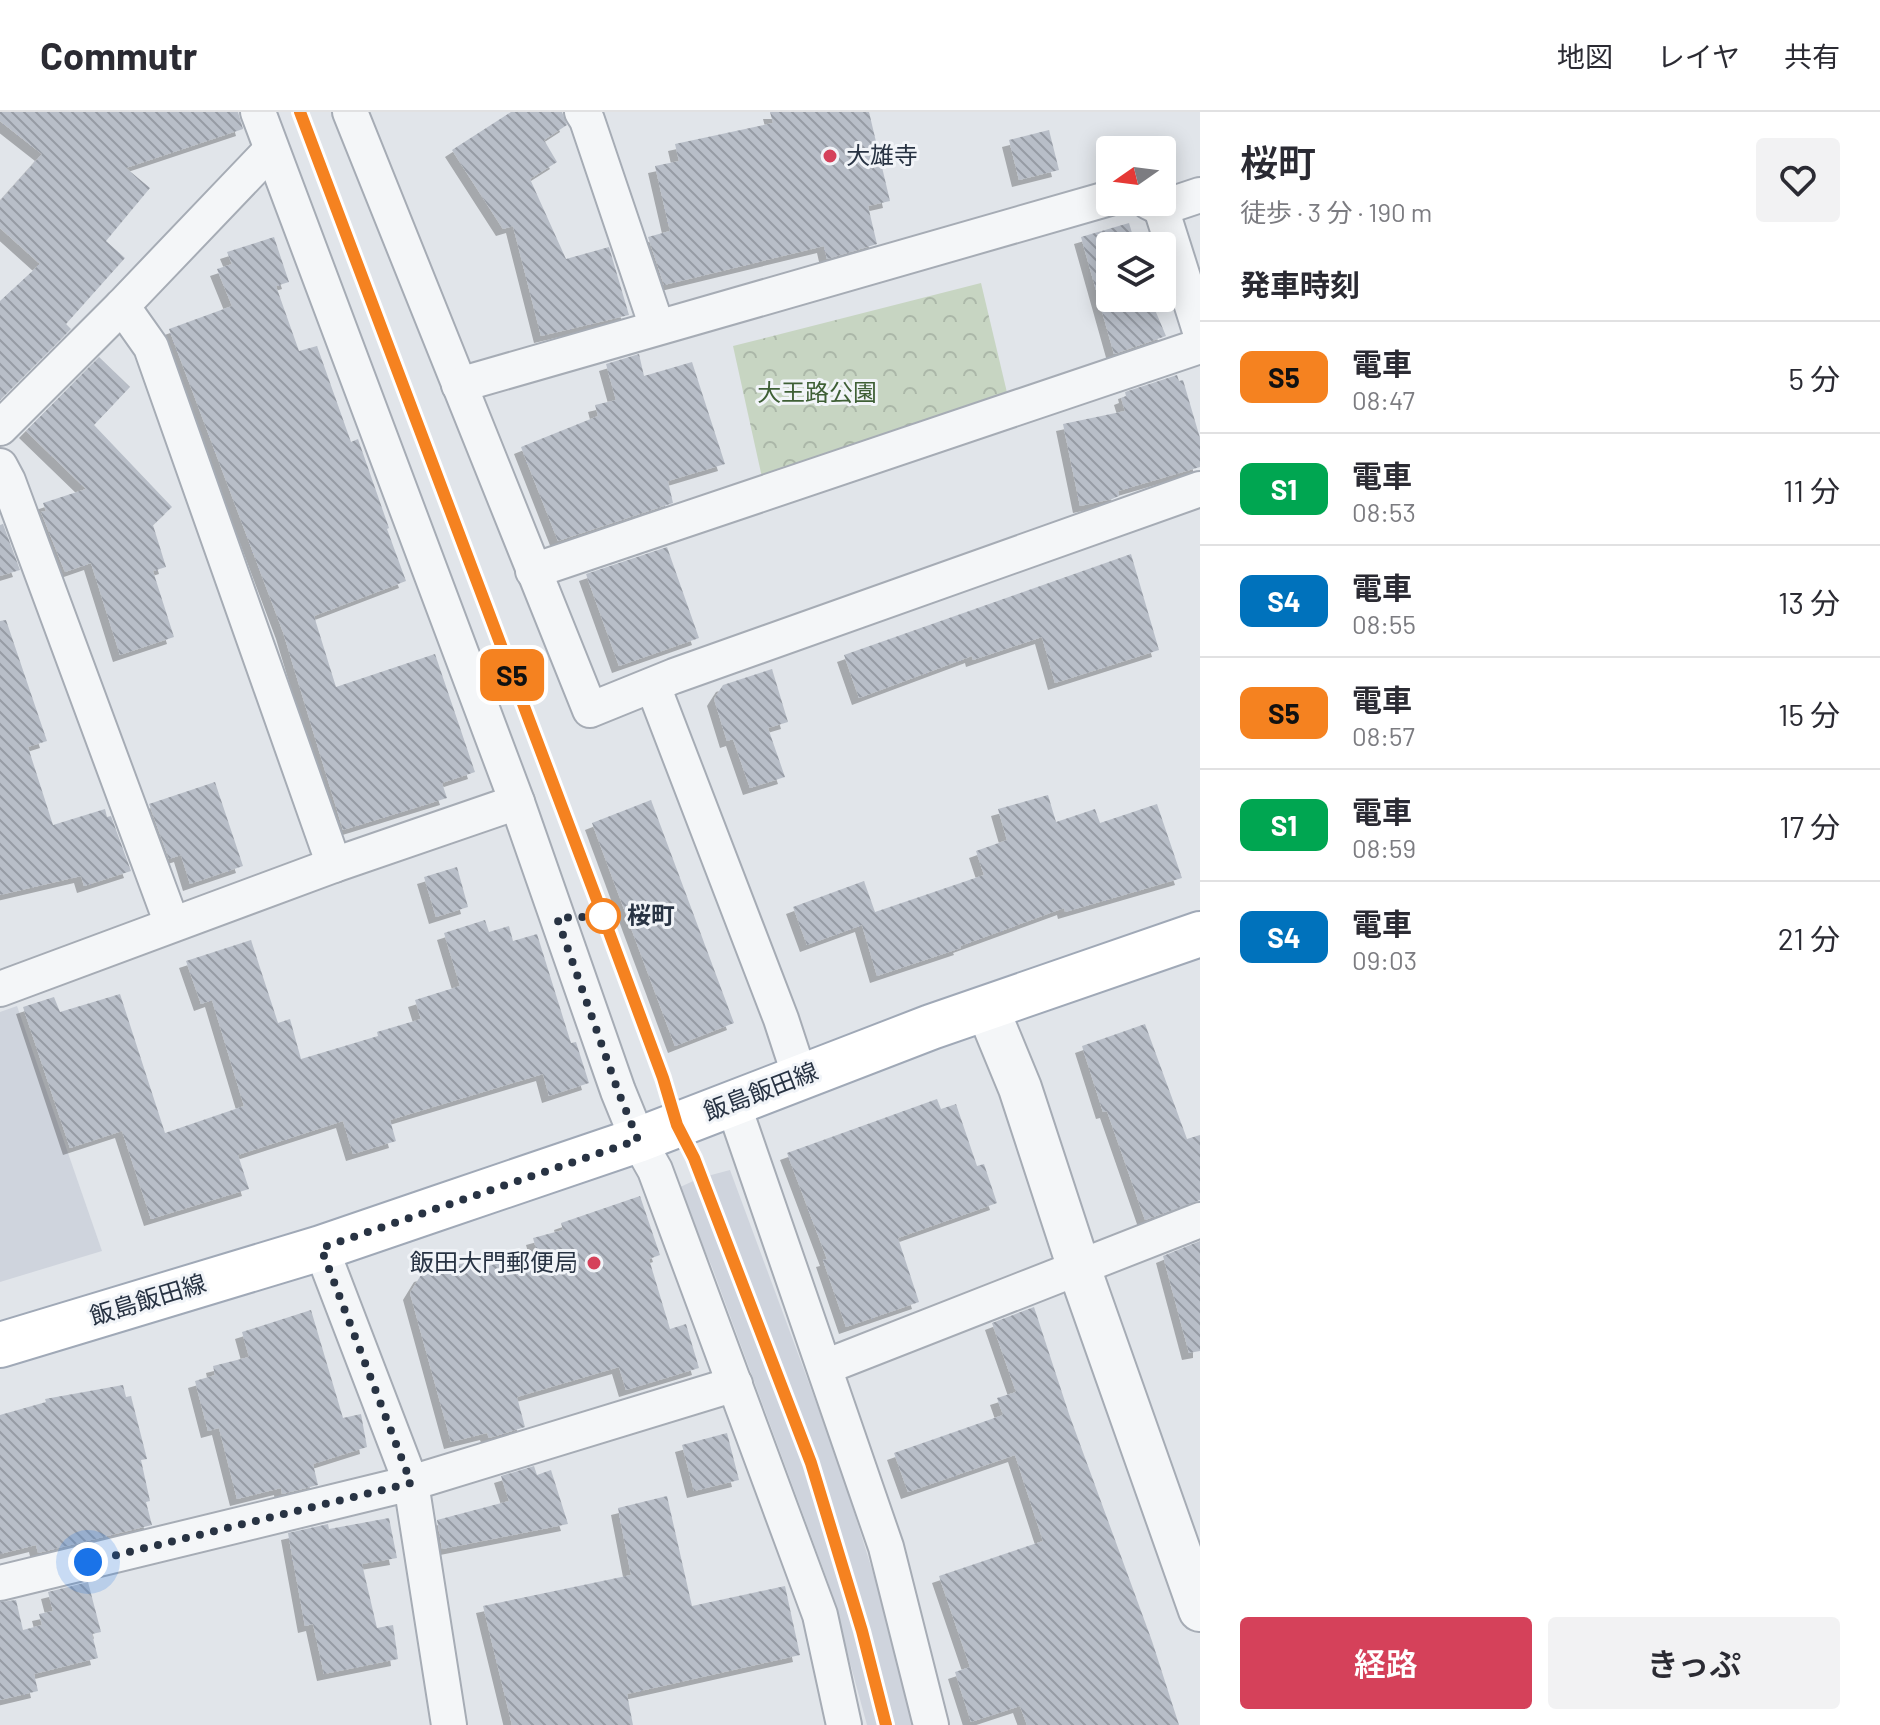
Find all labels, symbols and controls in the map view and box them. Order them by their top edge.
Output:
text: Commutr [40,32,197,78]
text: 地図 [1557,39,1613,73]
text: レイヤ [1657,39,1740,73]
text: 共有 [1784,39,1840,73]
north arrow [1096,136,1176,216]
map controls [1096,136,1176,312]
button: heart [1756,138,1840,222]
text: 桜町 [1240,139,1316,185]
place label: 大雄寺 [846,140,918,169]
marker: 大雄寺 [821,147,839,165]
text: 徒歩 · 3 分 · 190 m [1240,196,1432,227]
button: layers [1096,232,1176,312]
text: 発車時刻 [1240,266,1360,302]
text: 電車 [1352,345,1412,381]
text: S5 [1268,360,1300,394]
text: 5 分 [1789,360,1840,396]
park label: 大王路公園 [757,377,877,406]
text: 08:47 [1352,384,1415,415]
text: 電車 [1352,457,1412,493]
text: S1 [1271,472,1297,506]
text: 11 分 [1783,472,1840,508]
text: 08:53 [1352,496,1416,527]
text: 電車 [1352,569,1412,605]
text: S4 [1267,584,1301,618]
text: 13 分 [1778,584,1840,620]
text: 08:55 [1352,608,1416,639]
line badge: S5 [476,649,548,701]
text: S5 [496,658,528,692]
text: 電車 [1352,681,1412,717]
text: S5 [1268,696,1300,730]
text: 15 分 [1778,696,1840,732]
text: 08:57 [1352,720,1415,751]
text: 電車 [1352,793,1412,829]
text: S1 [1271,808,1297,842]
text: 17 分 [1779,808,1840,844]
text: 08:59 [1352,832,1416,863]
marker: 桜町 [586,899,620,933]
place label: 桜町 [627,900,675,929]
text: 電車 [1352,905,1412,941]
text: S4 [1267,920,1301,954]
text: 21 分 [1778,920,1840,956]
text: 09:03 [1352,944,1417,975]
street label: 飯島飯田線 [699,1056,822,1126]
place label: 飯田大門郵便局 [410,1247,578,1276]
marker: 飯田大門郵便局 [585,1254,603,1272]
street label: 飯島飯田線 [86,1267,209,1330]
your location [68,1542,108,1582]
button: 経路 [1240,1617,1532,1709]
button: きっぷ [1548,1617,1840,1709]

